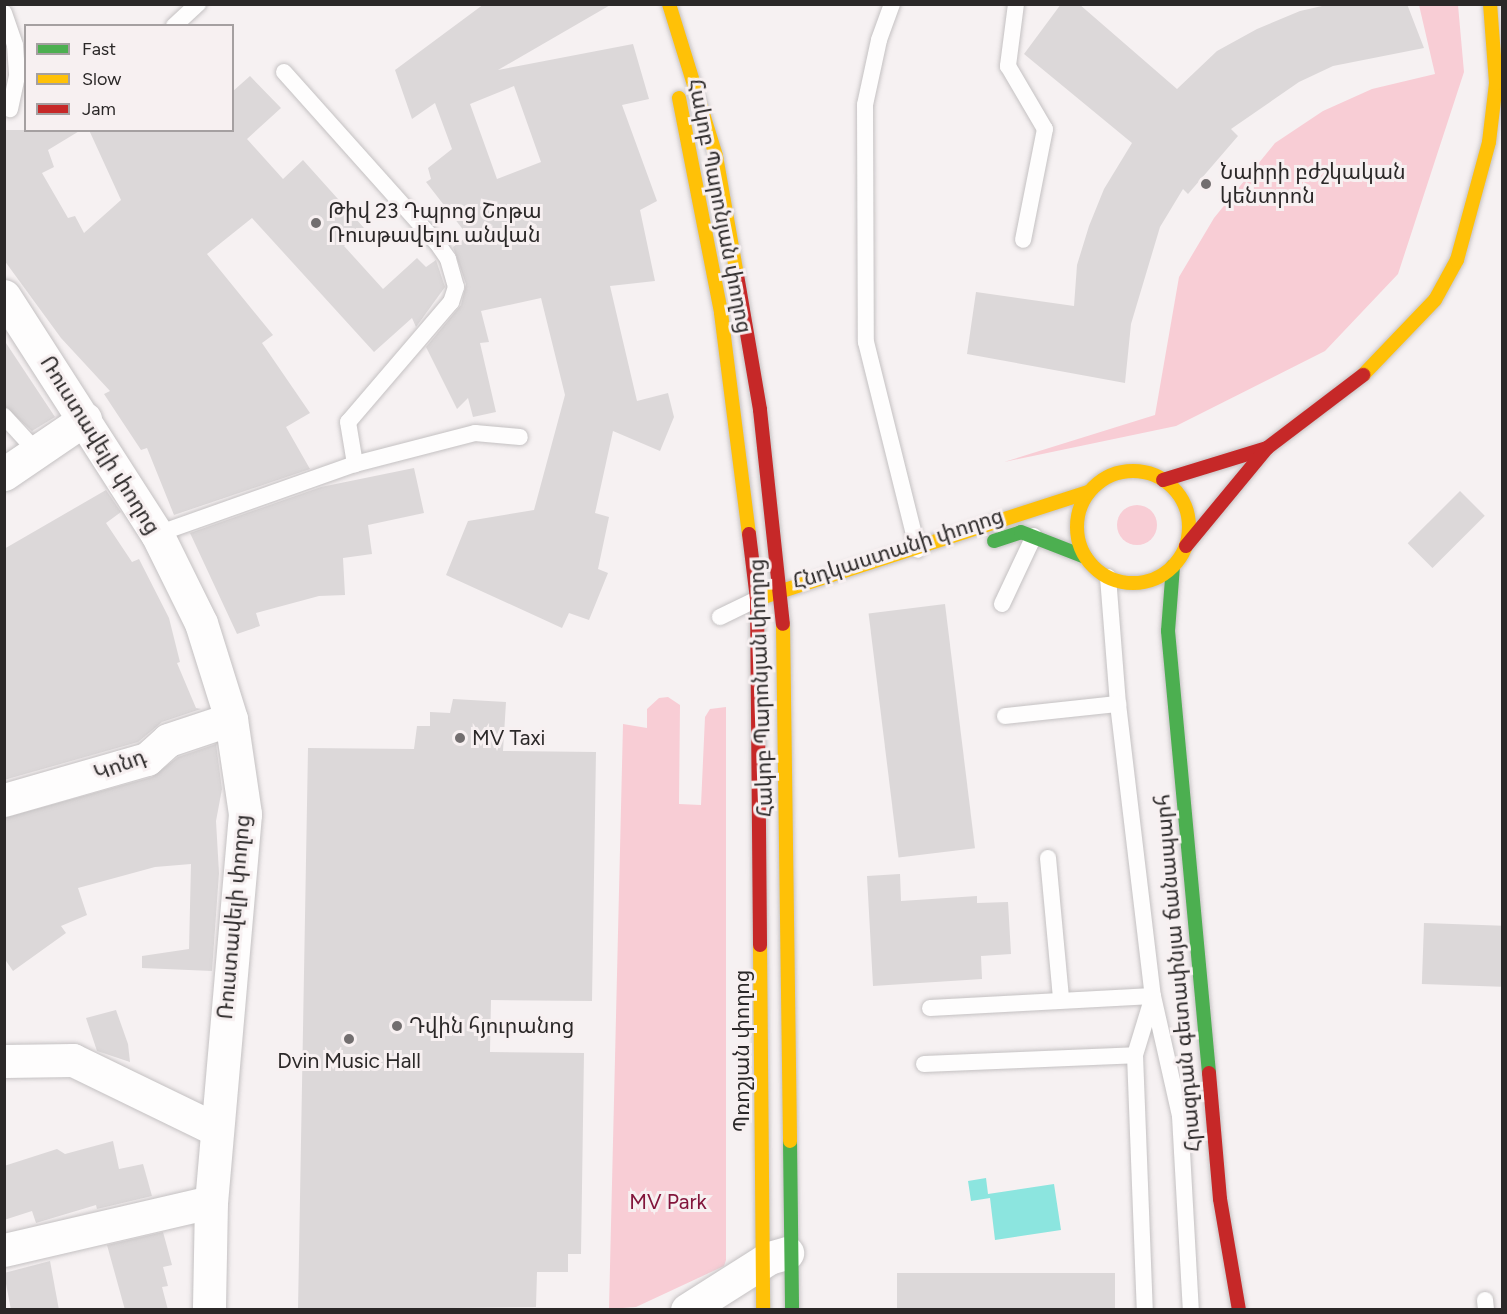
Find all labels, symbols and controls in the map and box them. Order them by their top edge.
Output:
legend [24,24,234,132]
text: Fast [82,38,116,60]
text: Slow [82,68,121,90]
street label: Հակոբ Պարոնյան փողոց [683,77,757,335]
text: Jam [82,98,116,120]
place label: Նաիրի բժշկական կենտրոն [1220,159,1406,209]
marker: Նաիրի բժշկական կենտրոն [1197,175,1215,193]
place label: Թիվ 23 Դպրոց Շոթա Ռուսթավելու անվան [328,198,541,248]
marker: Թիվ 23 Դպրոց Շոթա Ռուսթավելու անվան [309,216,323,230]
street label: Ռուստավելի փողոց [35,351,165,539]
street label: Հնդկաստանի փողոց [789,503,1007,595]
street label: Հակոբ Պարոնյան փողոց [744,558,778,818]
place label: MV Taxi [472,725,545,751]
marker: MV Taxi [453,731,467,745]
street label: Կոնդ [91,744,149,786]
street label: Հրազդան գետափնյա ճանապարհ [1150,793,1206,1153]
street label: Ռուստավելի փողոց [212,814,256,1020]
street label: Պռոշյան փողոց [729,970,755,1132]
place label: Դվին հյուրանոց [409,1013,574,1039]
marker: Դվին հյուրանոց [390,1019,404,1033]
marker: Dvin Music Hall [342,1032,356,1046]
place label: Dvin Music Hall [277,1048,421,1074]
park label: MV Park [629,1189,707,1215]

